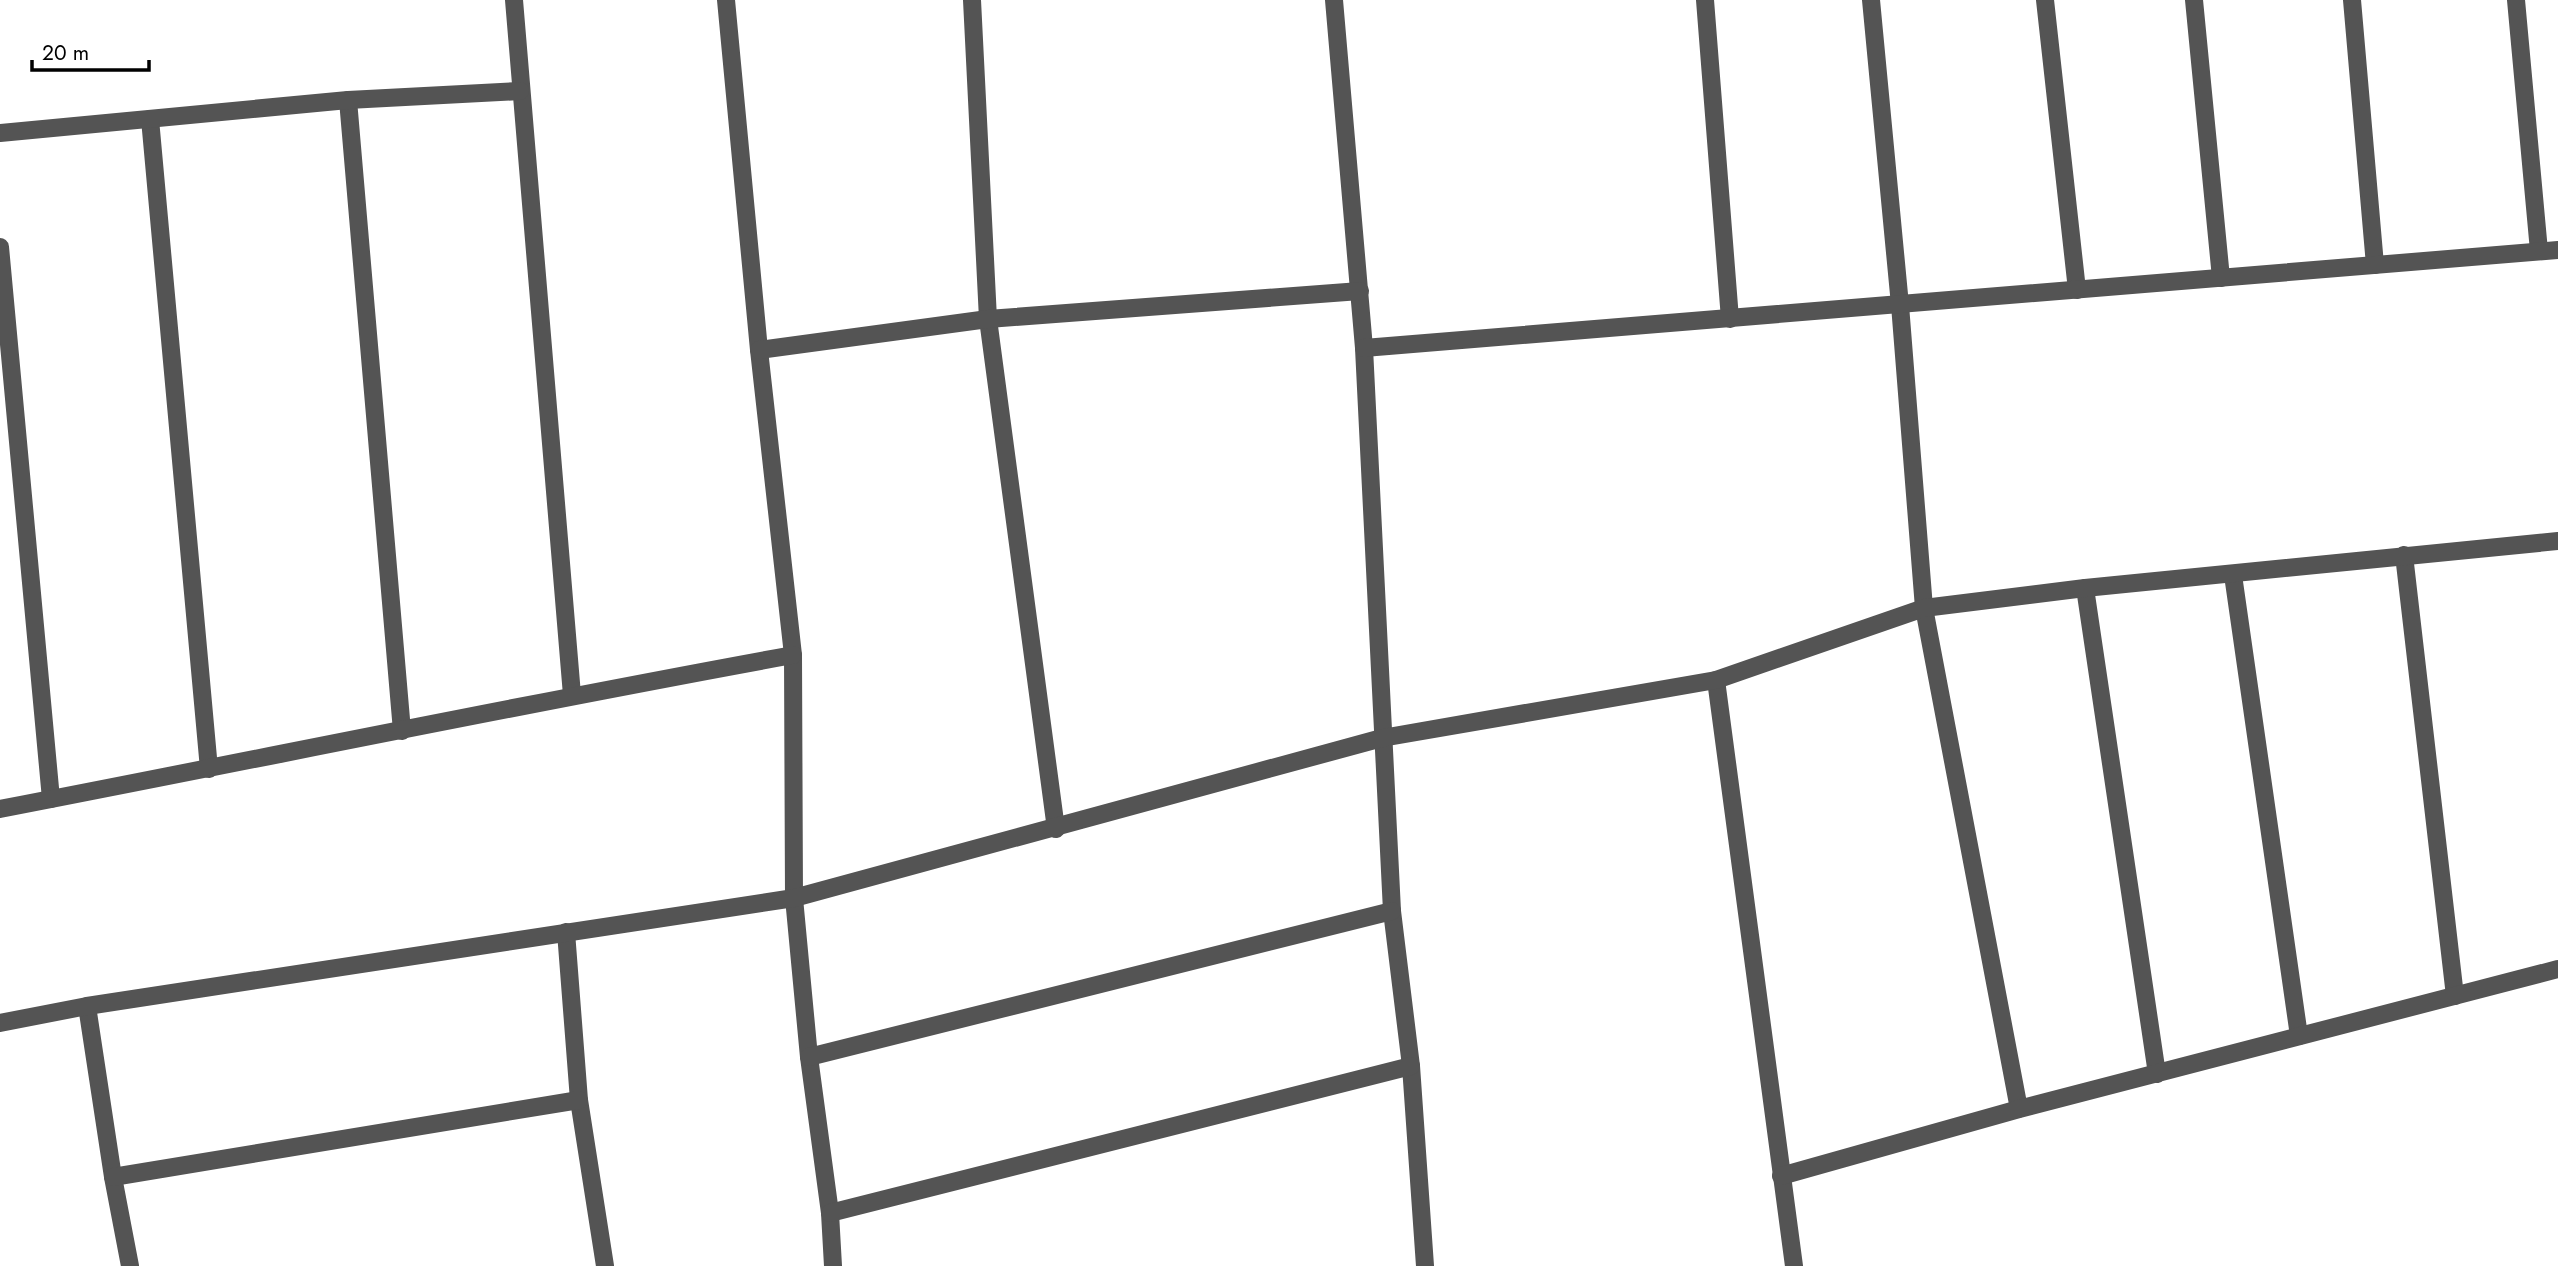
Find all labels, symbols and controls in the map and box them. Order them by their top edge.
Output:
scale bar [32,28,149,72]
text: 20 m [42,38,89,68]

